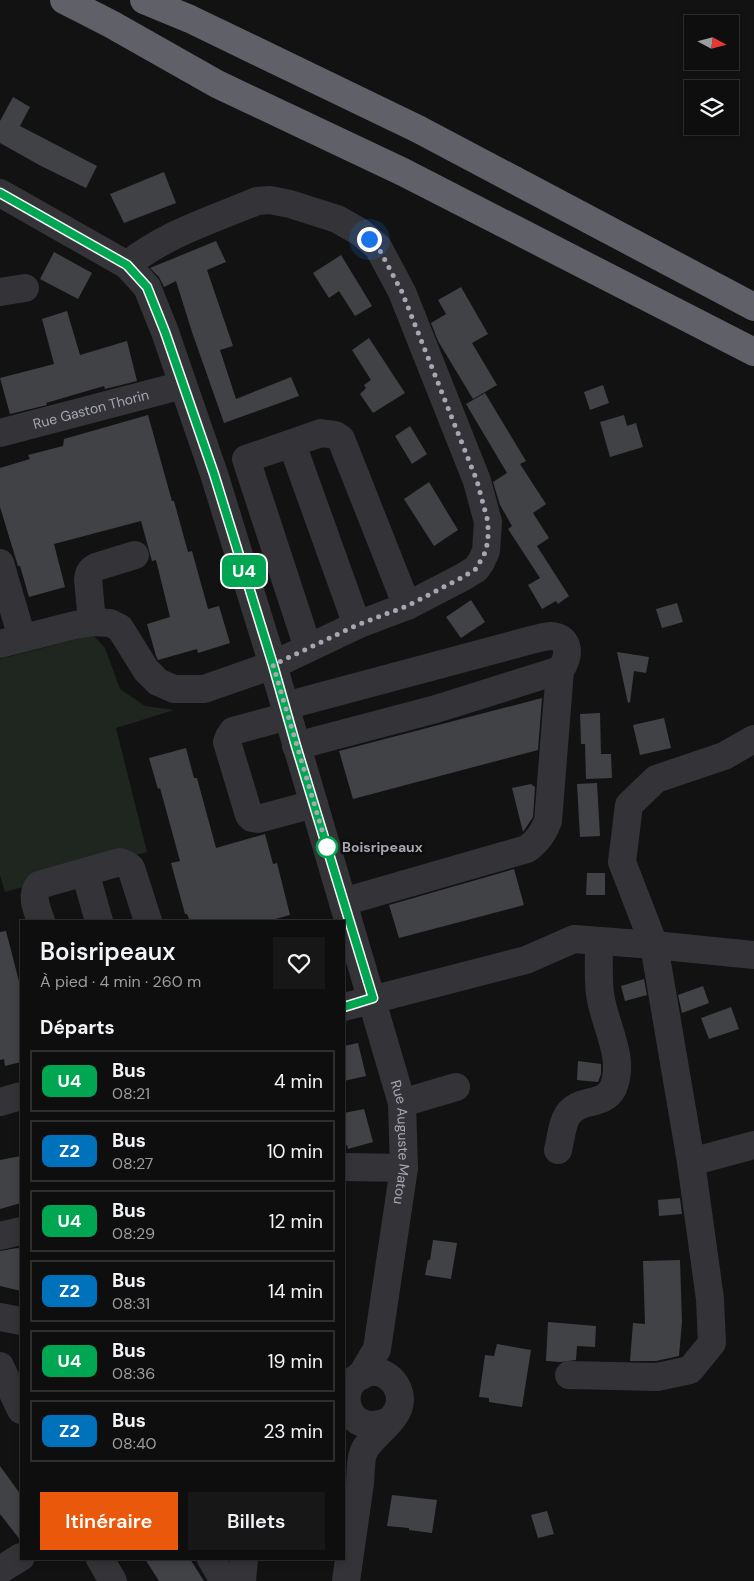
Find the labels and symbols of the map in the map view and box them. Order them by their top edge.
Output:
north arrow [684,15,739,70]
your location [357,227,382,252]
street label: Rue Gaston Thorin [31,385,151,433]
line badge: U4 [222,555,266,587]
marker: Boisripeaux [316,836,338,858]
place label: Boisripeaux [342,838,423,856]
street label: Rue Auguste Matou [387,1078,413,1206]

